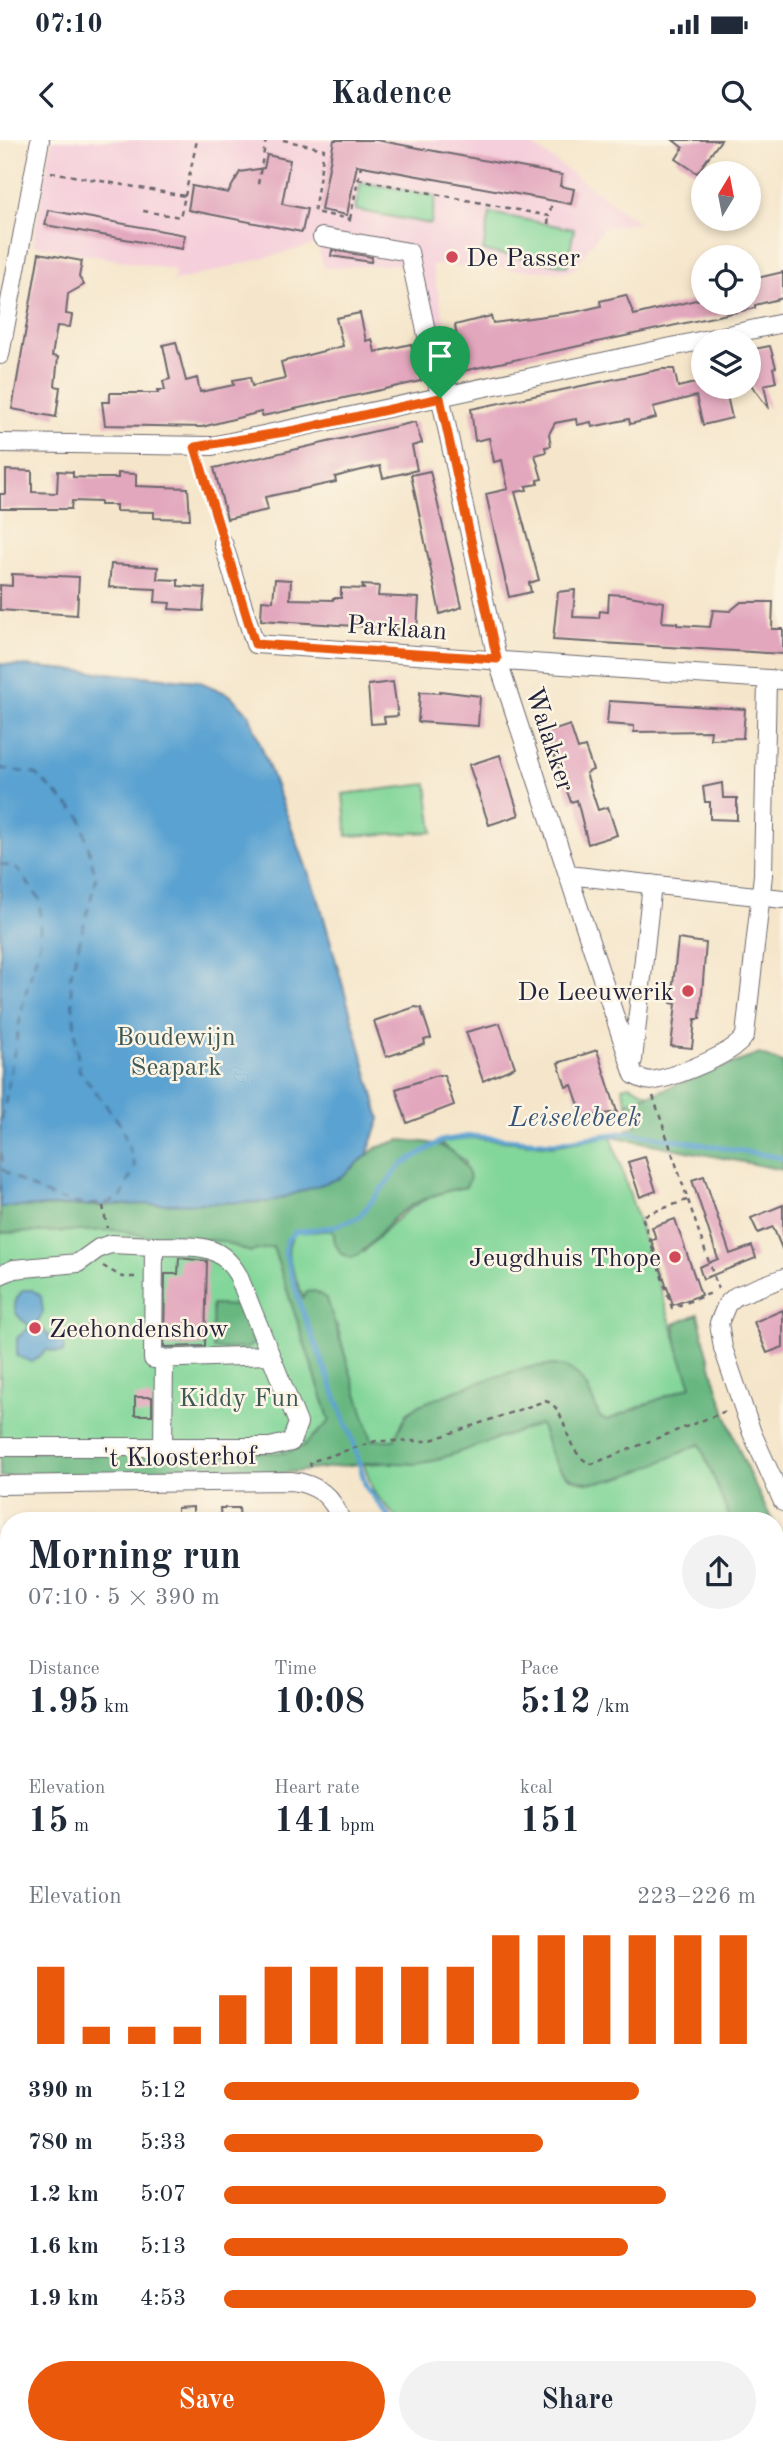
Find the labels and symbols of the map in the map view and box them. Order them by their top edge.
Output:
north arrow [691,161,761,231]
place label: De Passer [466,246,580,272]
marker: De Passer [444,249,460,265]
pin [410,326,470,398]
street label: Parklaan [346,613,448,645]
street label: Walakker [520,684,578,795]
place label: De Leeuwerik [517,980,674,1006]
marker: De Leeuwerik [680,983,696,999]
park label: Boudewijn Seapark [116,1025,236,1081]
water label: Leiselebeek [508,1105,641,1133]
place label: Jeugdhuis Thope [469,1246,661,1272]
marker: Jeugdhuis Thope [667,1249,683,1265]
place label: Zeehondenshow [49,1317,229,1343]
marker: Zeehondenshow [27,1320,43,1336]
park label: Kiddy Fun [179,1386,299,1412]
street label: 't Kloosterhof [103,1444,259,1472]

